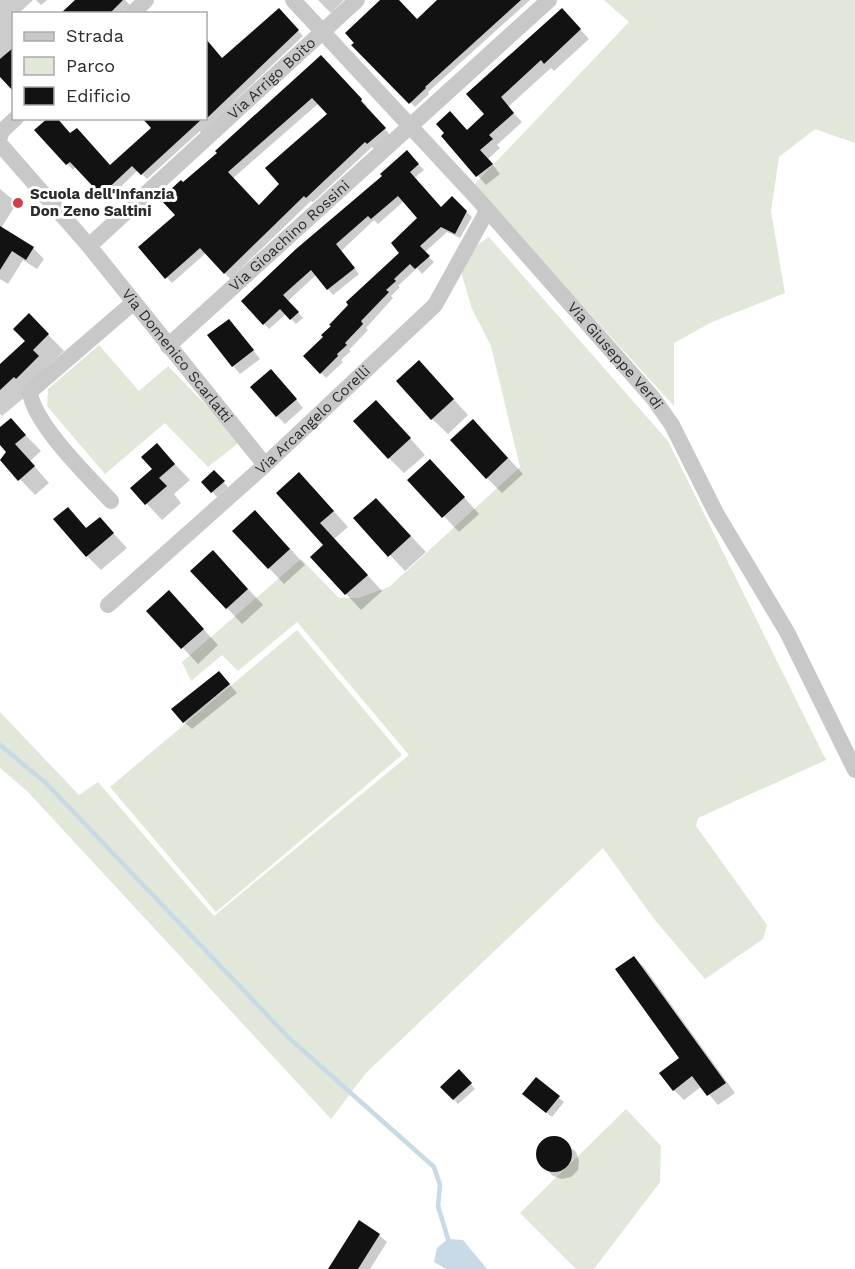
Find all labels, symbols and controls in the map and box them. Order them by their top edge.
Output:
legend [12,12,207,120]
text: Strada [66,25,124,46]
street label: Via Arrigo Boito [224,34,319,123]
text: Parco [66,55,115,76]
text: Edificio [66,85,131,106]
street label: Via Gioachino Rossini [225,177,353,295]
place label: Scuola dell'Infanzia Don Zeno Saltini [30,185,175,220]
marker: Scuola dell'Infanzia Don Zeno Saltini [11,196,25,210]
street label: Via Domenico Scarlatti [118,285,236,426]
street label: Via Giuseppe Verdi [564,298,667,413]
street label: Via Arcangelo Corelli [252,362,374,478]

